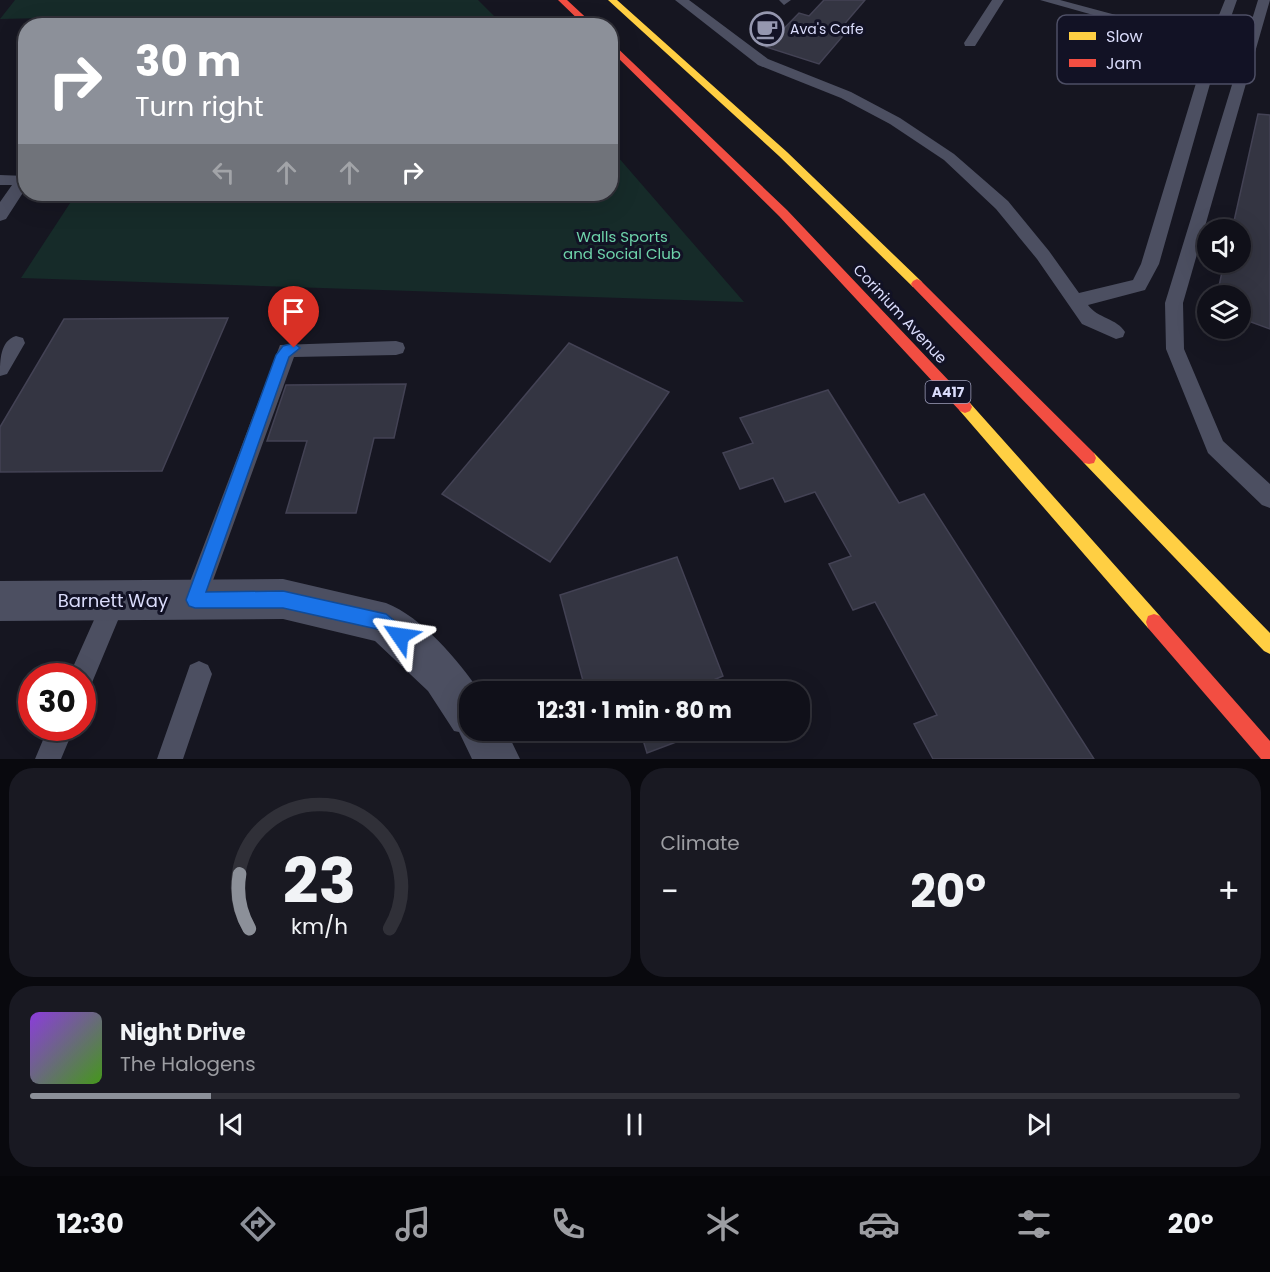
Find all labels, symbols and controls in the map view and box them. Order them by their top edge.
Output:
cafe icon: Ava's Cafe [749,11,785,47]
legend [1057,15,1255,84]
place label: Ava's Cafe [790,19,864,39]
text: Slow [1106,25,1143,48]
text: 30 m [135,32,241,91]
icon: right [36,42,114,120]
text: Jam [1106,52,1142,75]
text: Turn right [135,88,264,125]
icon: left [207,156,240,189]
icon: ahead [270,156,303,189]
icon: ahead [333,156,366,189]
icon: right [396,156,429,189]
map controls [1197,219,1251,339]
button: sound [1197,219,1251,273]
park label: Walls Sports and Social Club [563,226,681,264]
street label: Corinium Avenue [849,259,952,368]
button: layers [1197,285,1251,339]
pin [268,286,319,348]
icon: arrive [277,295,310,328]
road number: A417 [926,381,970,403]
street label: Barnett Way [58,588,168,613]
position arrow [368,604,432,668]
speed limit sign: 30 [18,663,96,741]
text: 12:31 · 1 min · 80 m [537,695,732,726]
text: Climate [661,829,740,857]
text: 23 [283,837,356,925]
text: 20° [910,860,986,923]
text: − [661,868,679,915]
text: + [1217,868,1240,915]
text: km/h [291,912,348,943]
text: Night Drive [120,1017,246,1048]
text: The Halogens [120,1050,256,1078]
icon: previous [215,1108,248,1141]
icon: pause [618,1108,651,1141]
icon: next [1022,1108,1055,1141]
icon: directions [237,1203,279,1245]
icon: music [392,1203,434,1245]
icon: phone [547,1203,589,1245]
icon: climate [702,1203,744,1245]
icon: car [858,1203,900,1245]
icon: filters [1013,1203,1055,1245]
text: 12:30 [57,1205,124,1242]
text: 20° [1168,1205,1213,1242]

